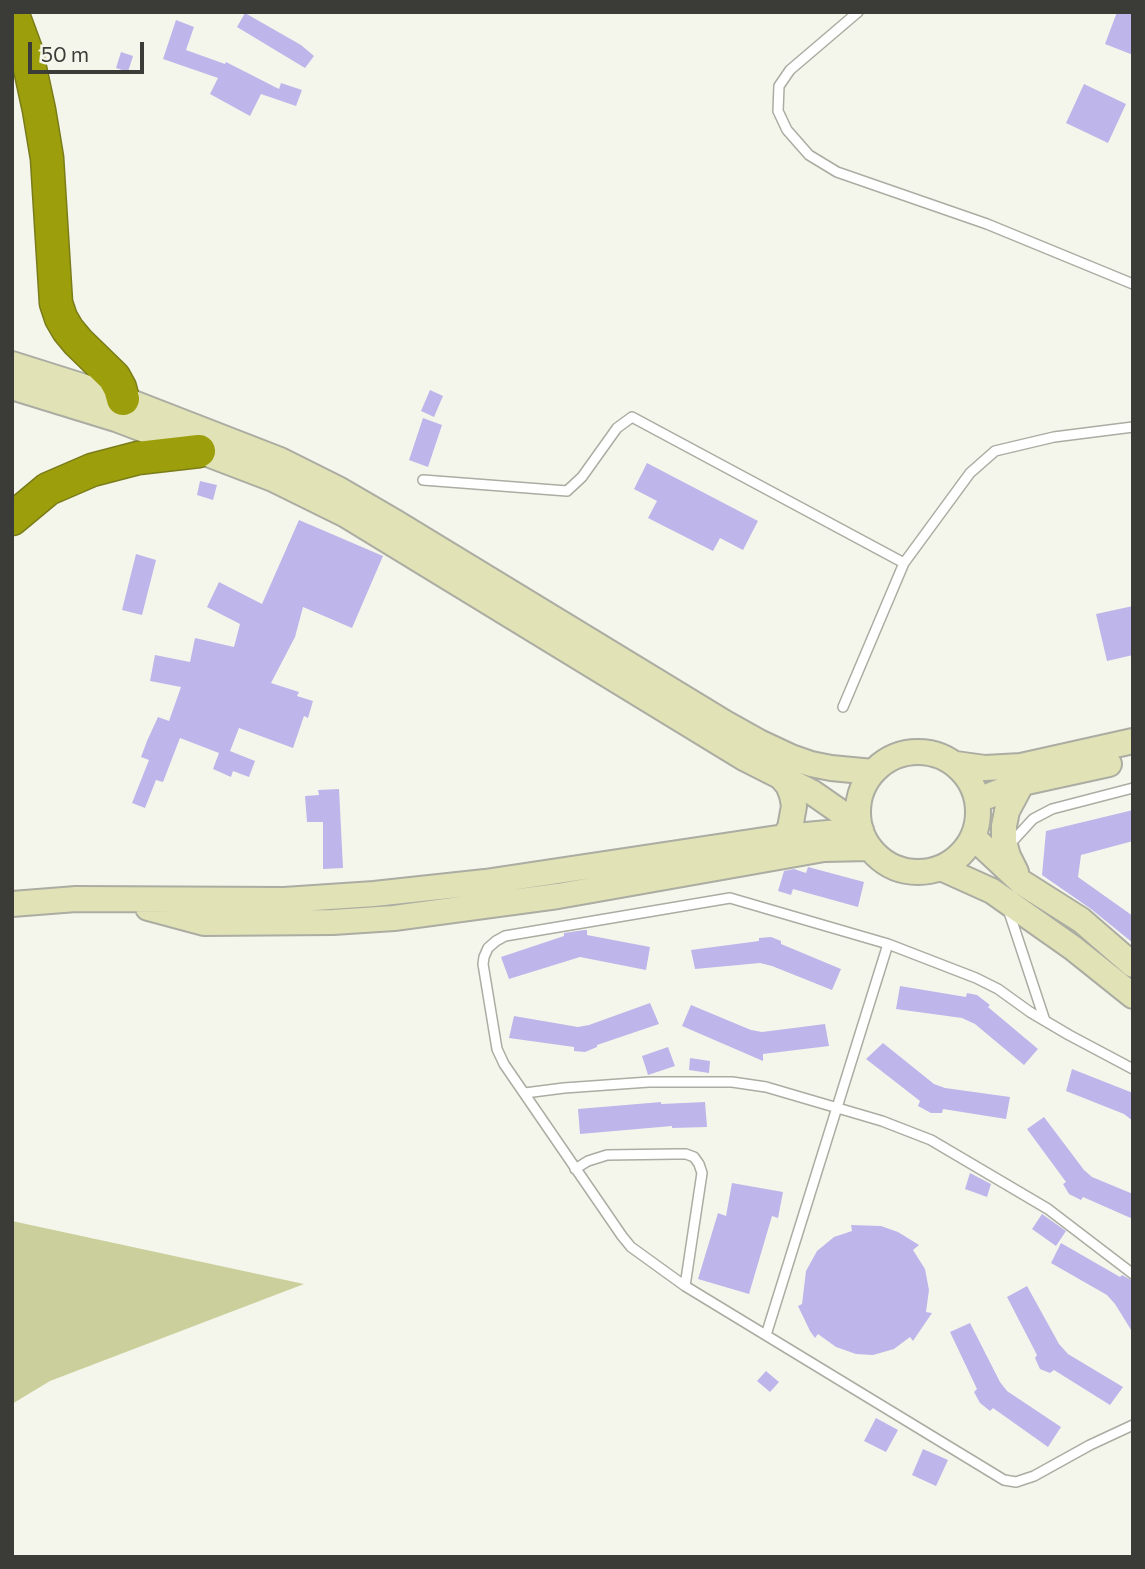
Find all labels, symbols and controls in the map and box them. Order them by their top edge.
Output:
scale bar [32,28,147,72]
text: 50 m [41,41,89,66]

